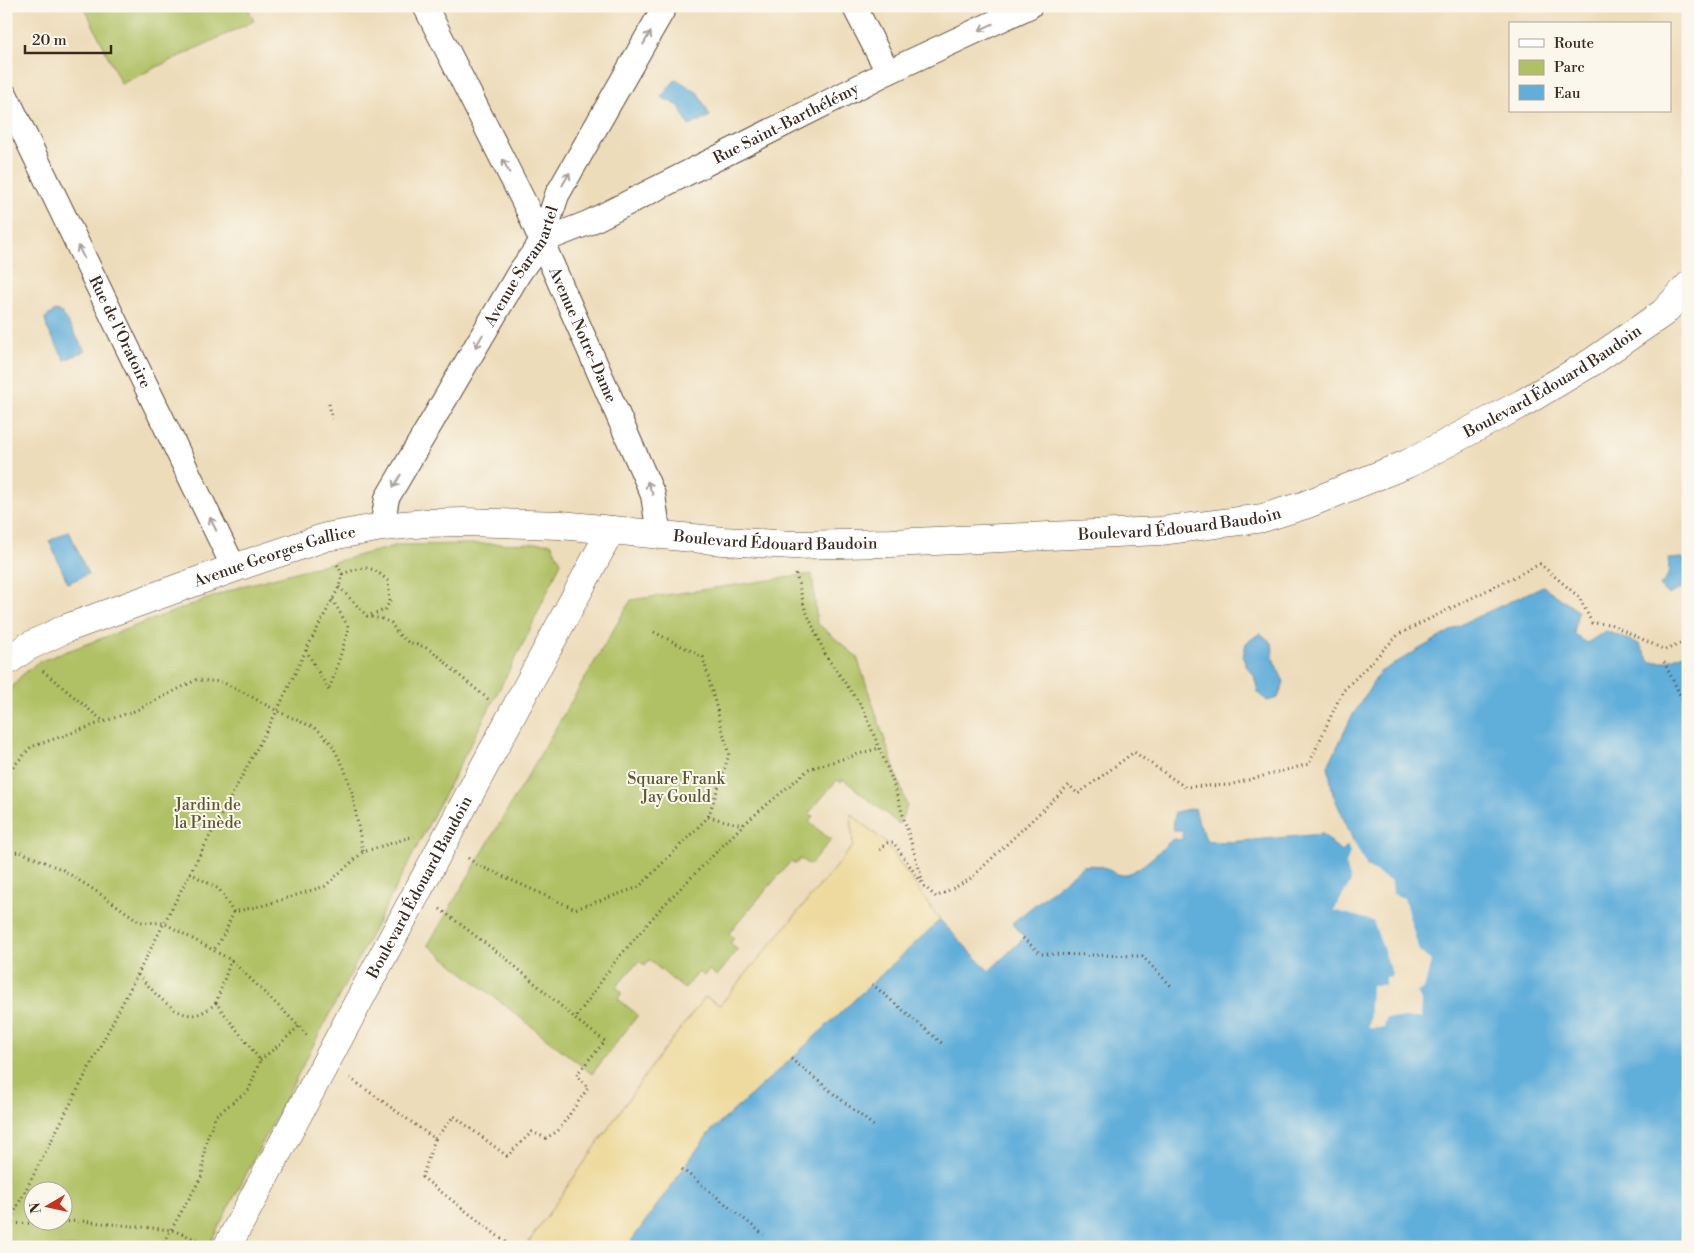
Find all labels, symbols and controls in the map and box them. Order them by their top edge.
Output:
scale bar [25,22,111,54]
legend [1509,22,1672,112]
one-way arrow [979,23,994,32]
text: 20 m [32,31,67,50]
one-way arrow [642,32,652,46]
text: Route [1554,34,1594,53]
text: Parc [1554,58,1585,77]
street label: Rue Saint-Barthélémy [710,78,862,168]
text: Eau [1554,84,1581,103]
one-way arrow [500,158,510,173]
one-way arrow [561,172,571,187]
street label: Avenue Saramartel [479,203,563,331]
one-way arrow [76,245,86,260]
street label: Avenue Notre-Dame [544,263,621,406]
street label: Rue de l'Oratoire [84,272,156,391]
street label: Boulevard Édouard Baudoin [1459,320,1646,443]
one-way arrow [473,334,483,348]
one-way arrow [391,474,401,488]
one-way arrow [645,481,655,496]
street label: Boulevard Édouard Baudoin [1077,503,1284,545]
one-way arrow [208,517,218,532]
street label: Avenue Georges Gallice [190,522,357,592]
street label: Boulevard Édouard Baudoin [672,526,878,555]
park label: Square Frank Jay Gould [627,769,726,807]
street label: Boulevard Édouard Baudoin [362,792,477,983]
park label: Jardin de la Pinède [174,795,242,833]
north arrow [22,1180,72,1230]
text: N [26,1201,46,1215]

